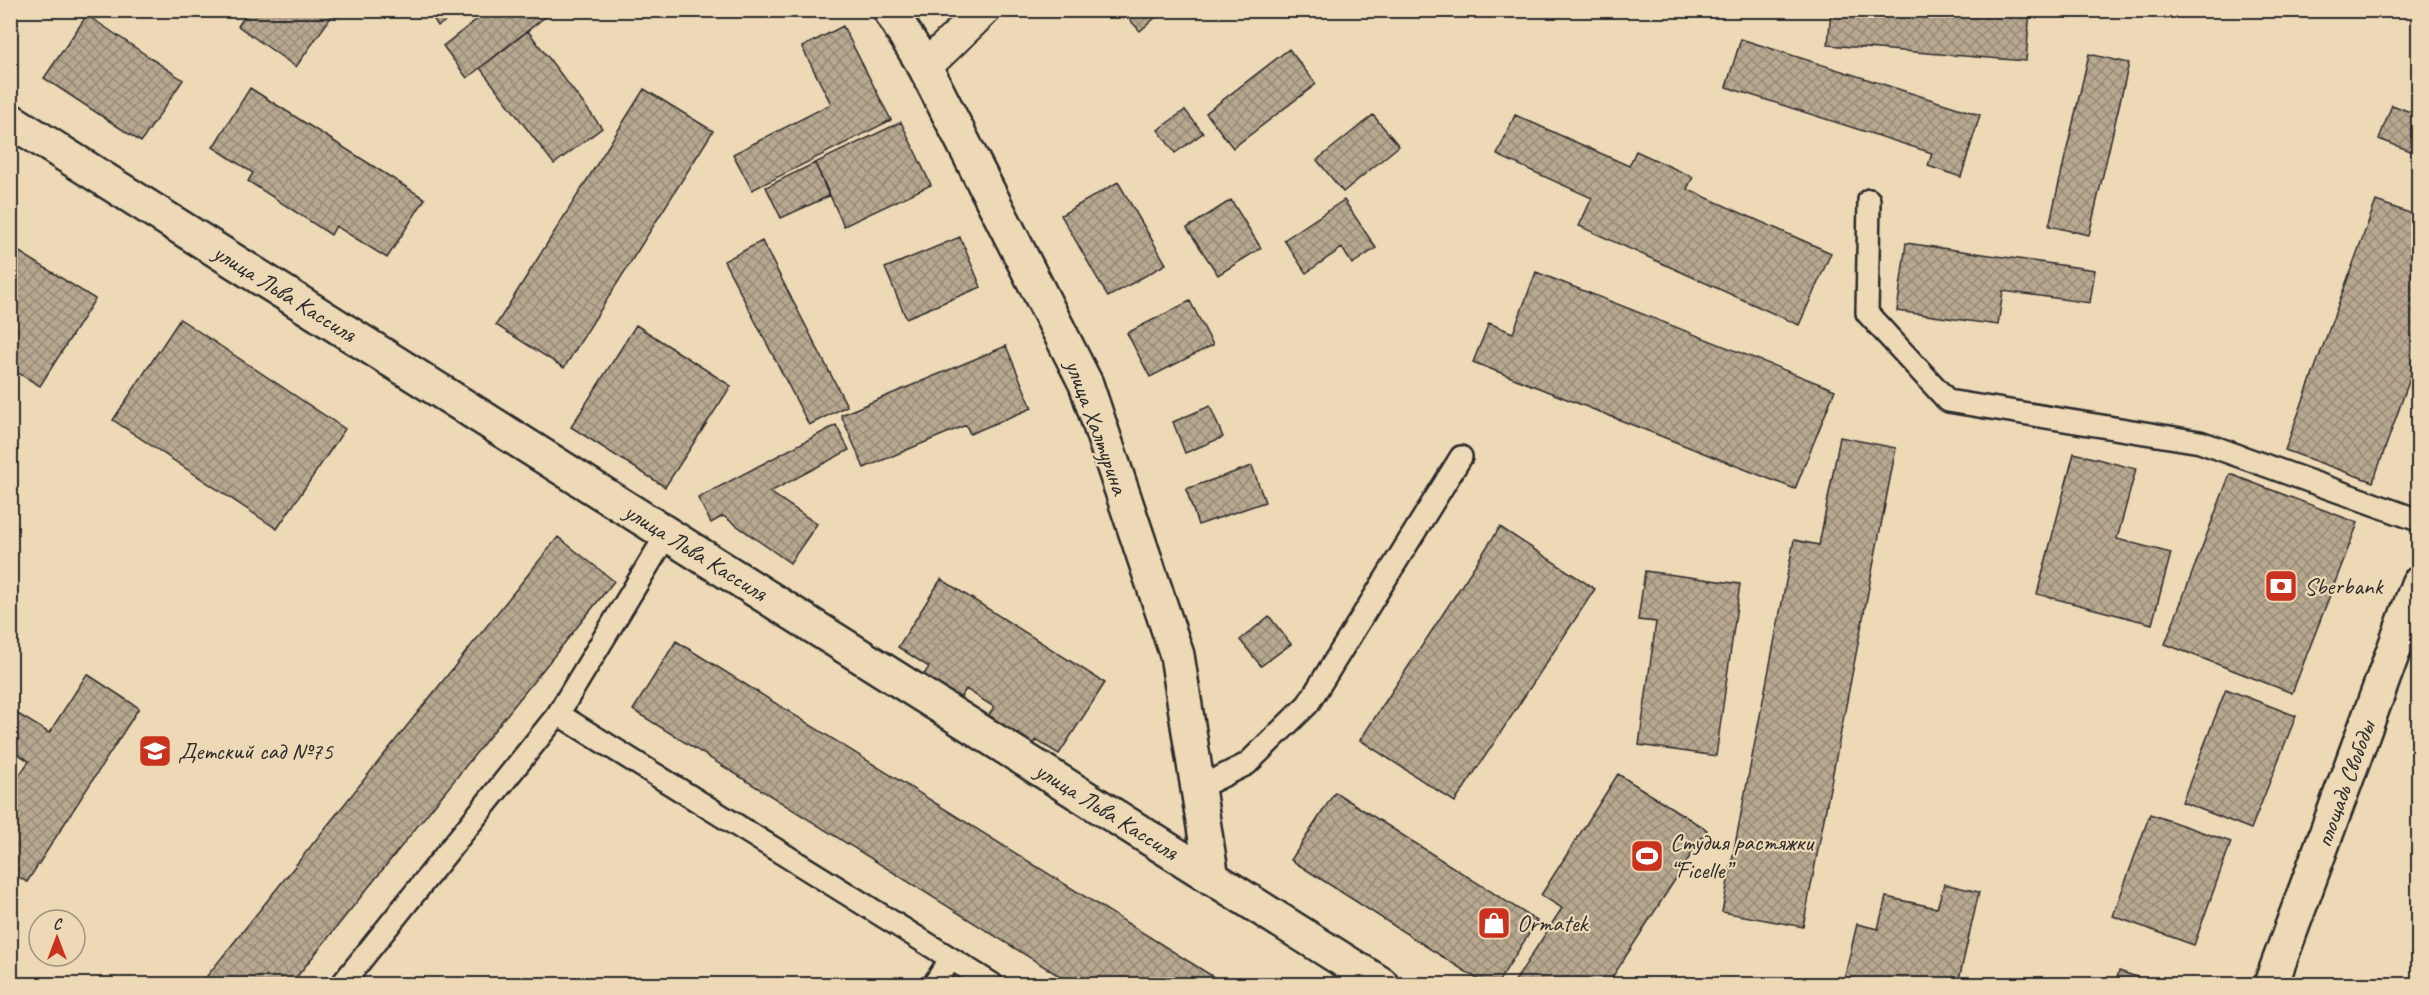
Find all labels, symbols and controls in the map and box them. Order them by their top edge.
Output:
street label: улица Льва Кассиля [206,236,363,350]
street label: улица Халтурина [1058,354,1136,500]
street label: улица Льва Кассиля [617,495,774,609]
bank icon: Sberbank [2263,568,2299,604]
place label: Sberbank [2304,571,2385,601]
street label: площадь Свободы [2308,715,2382,851]
school or university icon: Детский сад №75 [137,733,173,769]
place label: Детский сад №75 [178,736,334,766]
street label: улица Льва Кассиля [1028,754,1185,868]
place label: Студия растяжки “Ficelle” [1670,827,1815,885]
sports icon: Студия растяжки “Ficelle” [1629,838,1665,874]
shop icon: Ormatek [1476,905,1512,941]
north arrow [27,908,87,968]
place label: Ormatek [1517,908,1589,938]
text: С [53,914,63,934]

